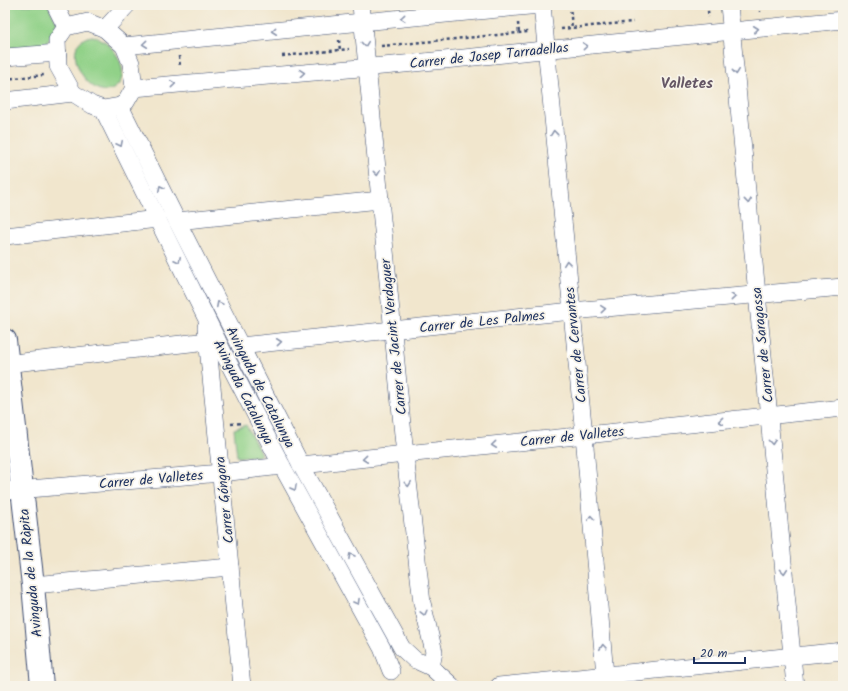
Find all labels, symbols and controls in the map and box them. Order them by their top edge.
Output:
one-way arrow [400,13,406,22]
one-way arrow [753,25,759,34]
one-way arrow [271,26,277,35]
street label: Carrer de Josep Tarradellas [409,37,570,75]
one-way arrow [142,39,148,48]
one-way arrow [360,41,369,47]
one-way arrow [582,42,588,51]
one-way arrow [299,69,305,78]
one-way arrow [731,69,740,75]
district label: Valletes [661,72,713,96]
one-way arrow [170,80,176,89]
one-way arrow [550,130,559,136]
one-way arrow [116,139,123,147]
one-way arrow [373,170,382,176]
one-way arrow [158,185,165,193]
one-way arrow [744,198,753,204]
one-way arrow [173,256,181,263]
street label: Carrer de Jacint Verdaguer [375,256,413,416]
one-way arrow [563,260,572,266]
street label: Carrer de Cervantes [559,286,593,404]
street label: Carrer de Saragossa [746,286,780,404]
one-way arrow [730,293,736,302]
one-way arrow [216,301,224,309]
street label: Carrer de Les Palmes [418,304,546,340]
one-way arrow [600,304,606,313]
street label: Avinguda de Catalunya [220,323,300,452]
street label: Avinguda Catalunya [207,336,279,449]
one-way arrow [276,338,282,347]
one-way arrow [718,416,724,425]
street label: Carrer de Valletes [519,421,625,453]
one-way arrow [767,439,776,445]
one-way arrow [491,440,497,449]
one-way arrow [362,454,368,463]
street label: Carrer Góngora [209,455,240,544]
street label: Carrer de Valletes [98,464,204,496]
one-way arrow [404,481,413,487]
one-way arrow [289,484,297,492]
street label: Avinguda de la Ràpita [13,508,49,638]
one-way arrow [587,515,596,521]
one-way arrow [349,553,356,560]
one-way arrow [779,568,788,574]
one-way arrow [352,598,359,605]
one-way arrow [420,609,428,616]
scale bar [694,639,745,665]
one-way arrow [599,644,608,650]
text: 20 m [700,644,728,663]

